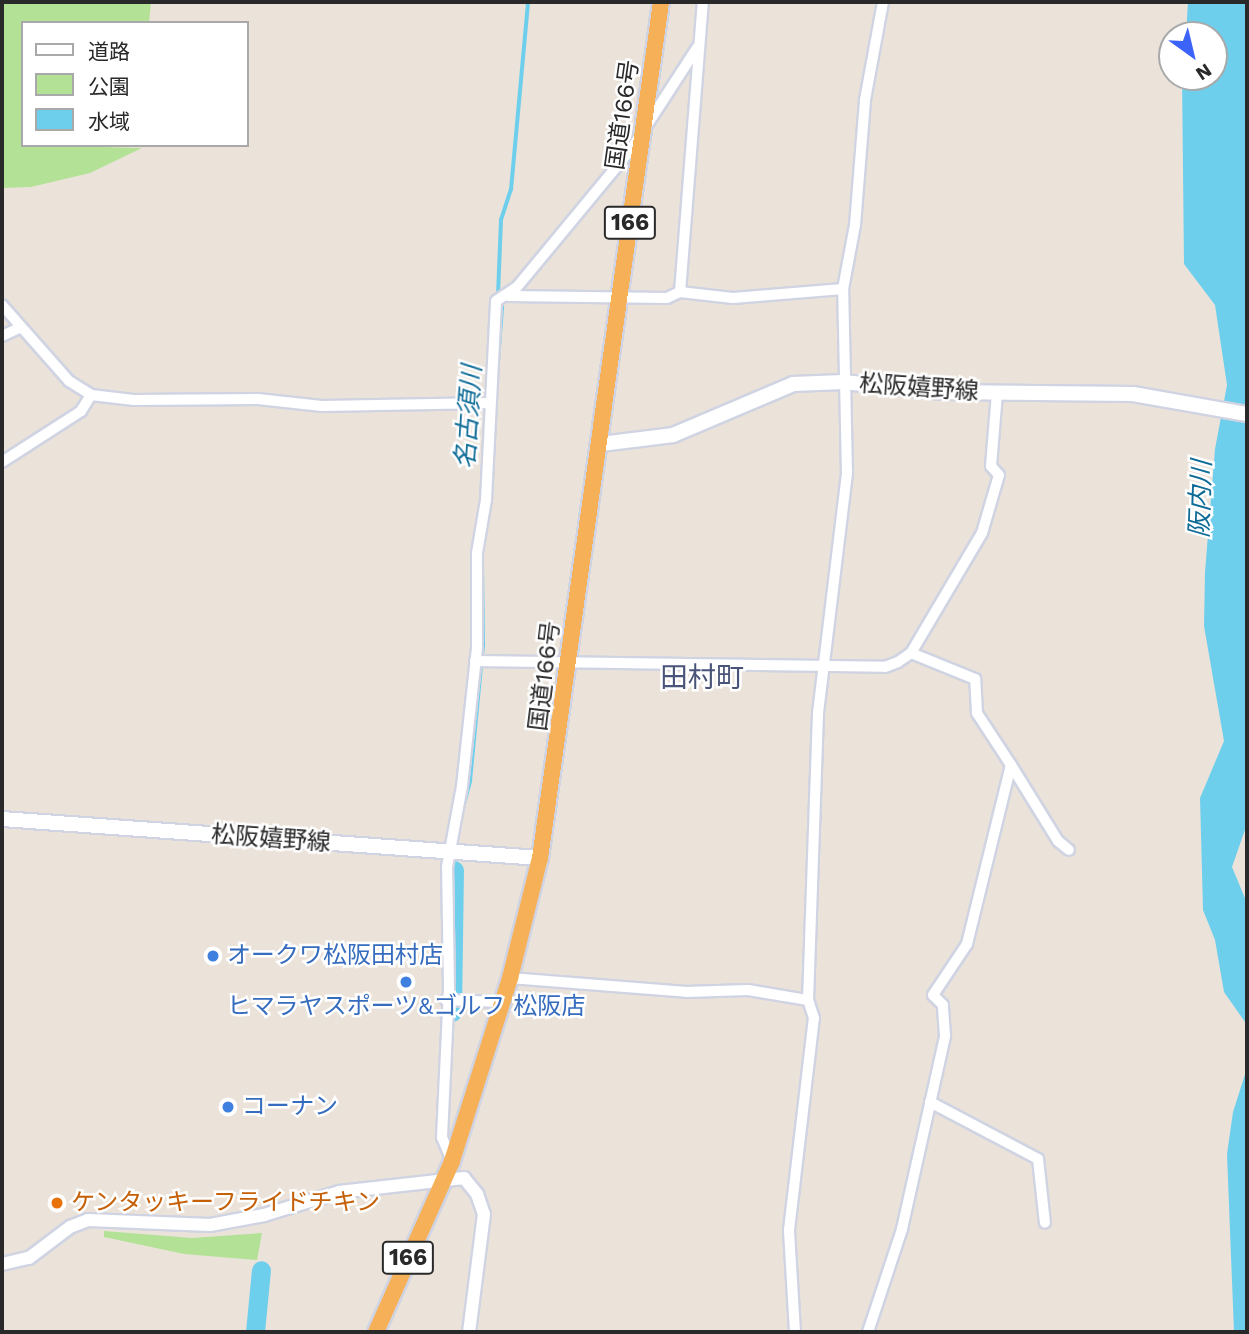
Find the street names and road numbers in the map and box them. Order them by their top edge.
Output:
street label: 国道166号 [601,58,645,172]
road number: 166 [604,204,656,243]
street label: 松阪嬉野線 [858,369,980,407]
street label: 国道166号 [524,619,566,733]
street label: 松阪嬉野線 [210,820,332,858]
road number: 166 [382,1238,434,1278]

